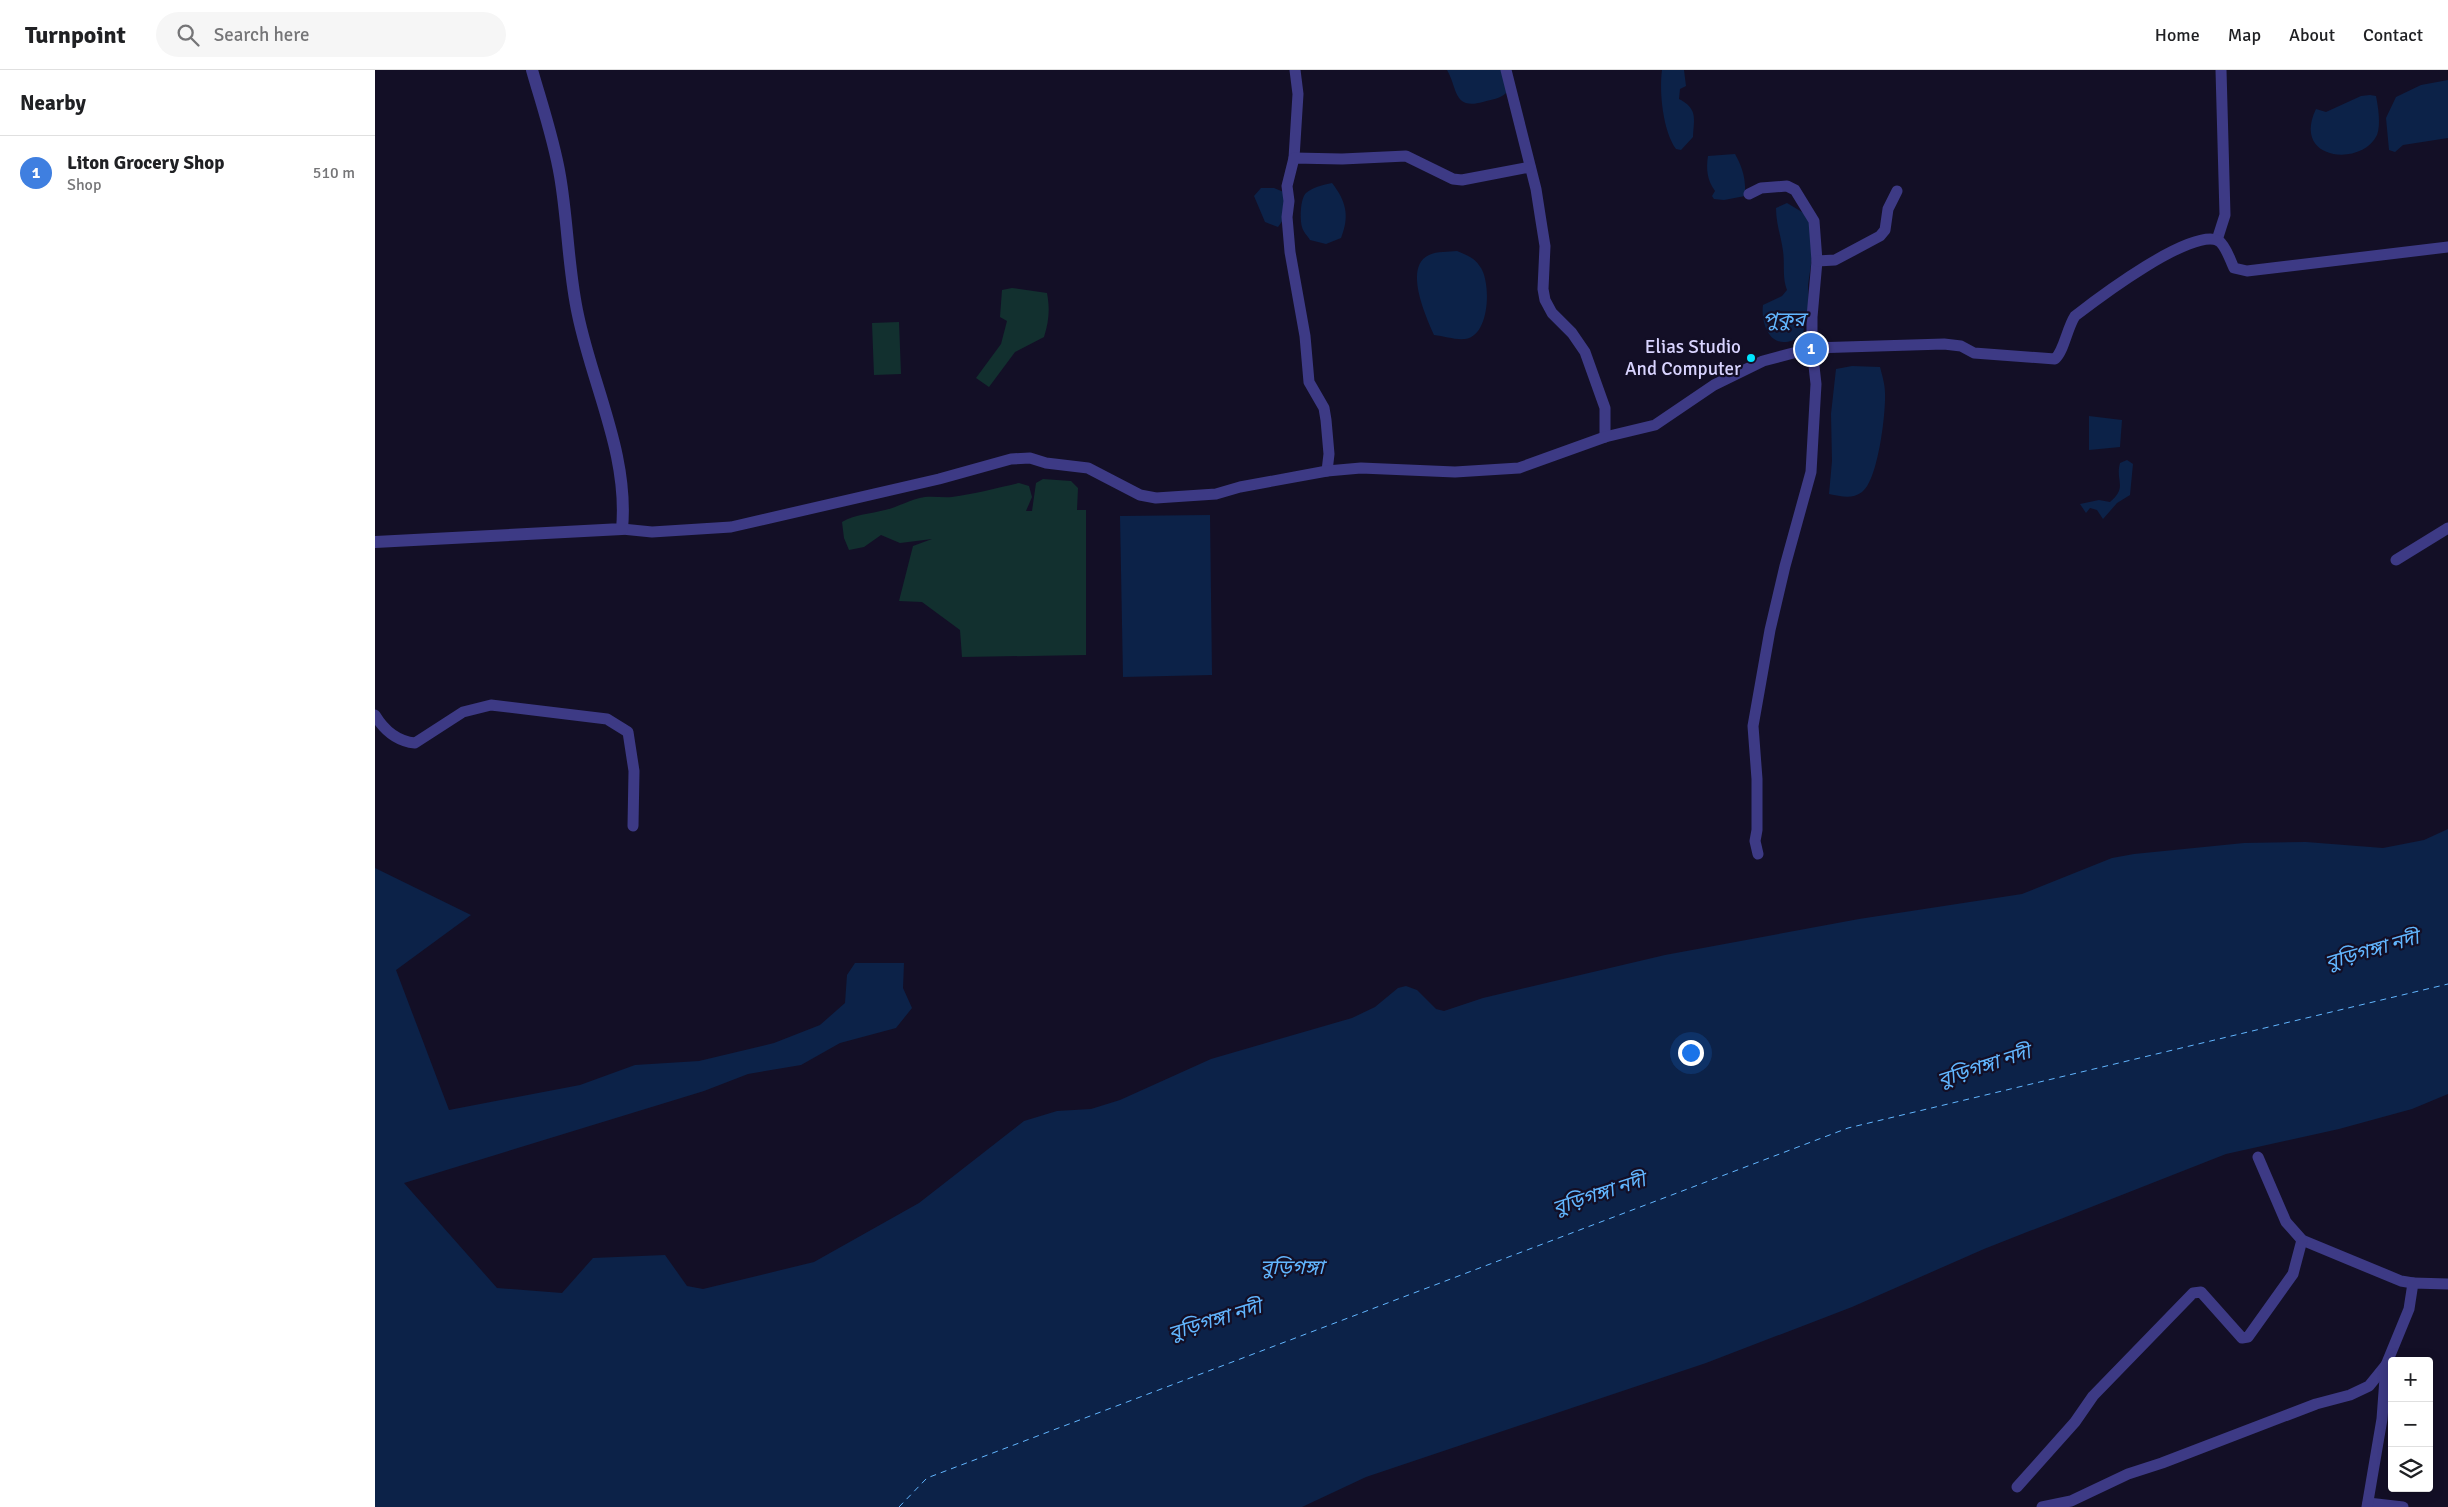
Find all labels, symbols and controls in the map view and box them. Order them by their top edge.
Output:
search box [156,12,506,57]
text: Turnpoint [25,20,126,50]
icon: search [174,21,202,49]
text: Search here [214,23,309,47]
text: Home [2155,24,2200,46]
text: Map [2228,24,2261,46]
text: About [2289,24,2335,46]
text: Contact [2363,24,2423,46]
text: Nearby [20,90,86,116]
text: Liton Grocery Shop [67,151,224,175]
text: 1 [32,163,40,183]
text: 510 m [313,163,355,183]
text: Shop [67,175,101,195]
water label: পুকুর [1763,307,1809,332]
pin: 1 [1795,330,1827,368]
place label: Elias Studio And Computer [1625,335,1741,381]
marker: Elias Studio And Computer [1745,352,1757,364]
water label: বুড়িগঙ্গা নদী [2322,924,2425,975]
water label: বুড়িগঙ্গা নদী [1934,1038,2037,1093]
your location [1678,1040,1704,1066]
water label: বুড়িগঙ্গা নদী [1549,1166,1652,1221]
water label: বুড়িগঙ্গা [1260,1255,1327,1280]
water label: বুড়িগঙ্গা নদী [1165,1293,1268,1346]
map controls [2388,1357,2433,1492]
button: + [2388,1357,2433,1402]
button: − [2388,1402,2433,1447]
button: layers [2388,1447,2433,1492]

